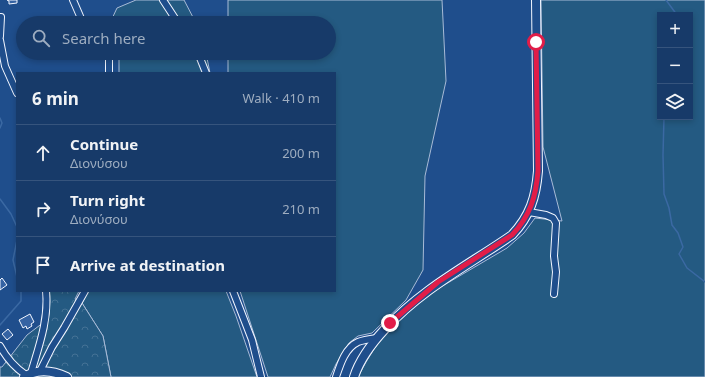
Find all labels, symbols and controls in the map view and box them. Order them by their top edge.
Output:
map controls [657,12,693,120]
button: + [657,12,693,48]
search box [16,16,336,60]
icon: search [30,27,52,49]
text: Search here [62,28,145,48]
route start [527,33,545,51]
button: − [657,48,693,84]
button: layers [657,84,693,120]
text: 6 min [32,87,79,110]
text: Walk · 410 m [242,89,320,107]
text: Continue [70,134,138,154]
icon: ahead [32,142,54,164]
text: 200 m [282,144,320,162]
text: Διονύσου [70,154,128,172]
text: Turn right [70,190,145,210]
icon: right [32,198,54,220]
text: 210 m [282,200,320,218]
text: Διονύσου [70,210,128,228]
icon: arrive [32,254,54,276]
text: Arrive at destination [70,255,225,275]
route end [381,314,399,332]

